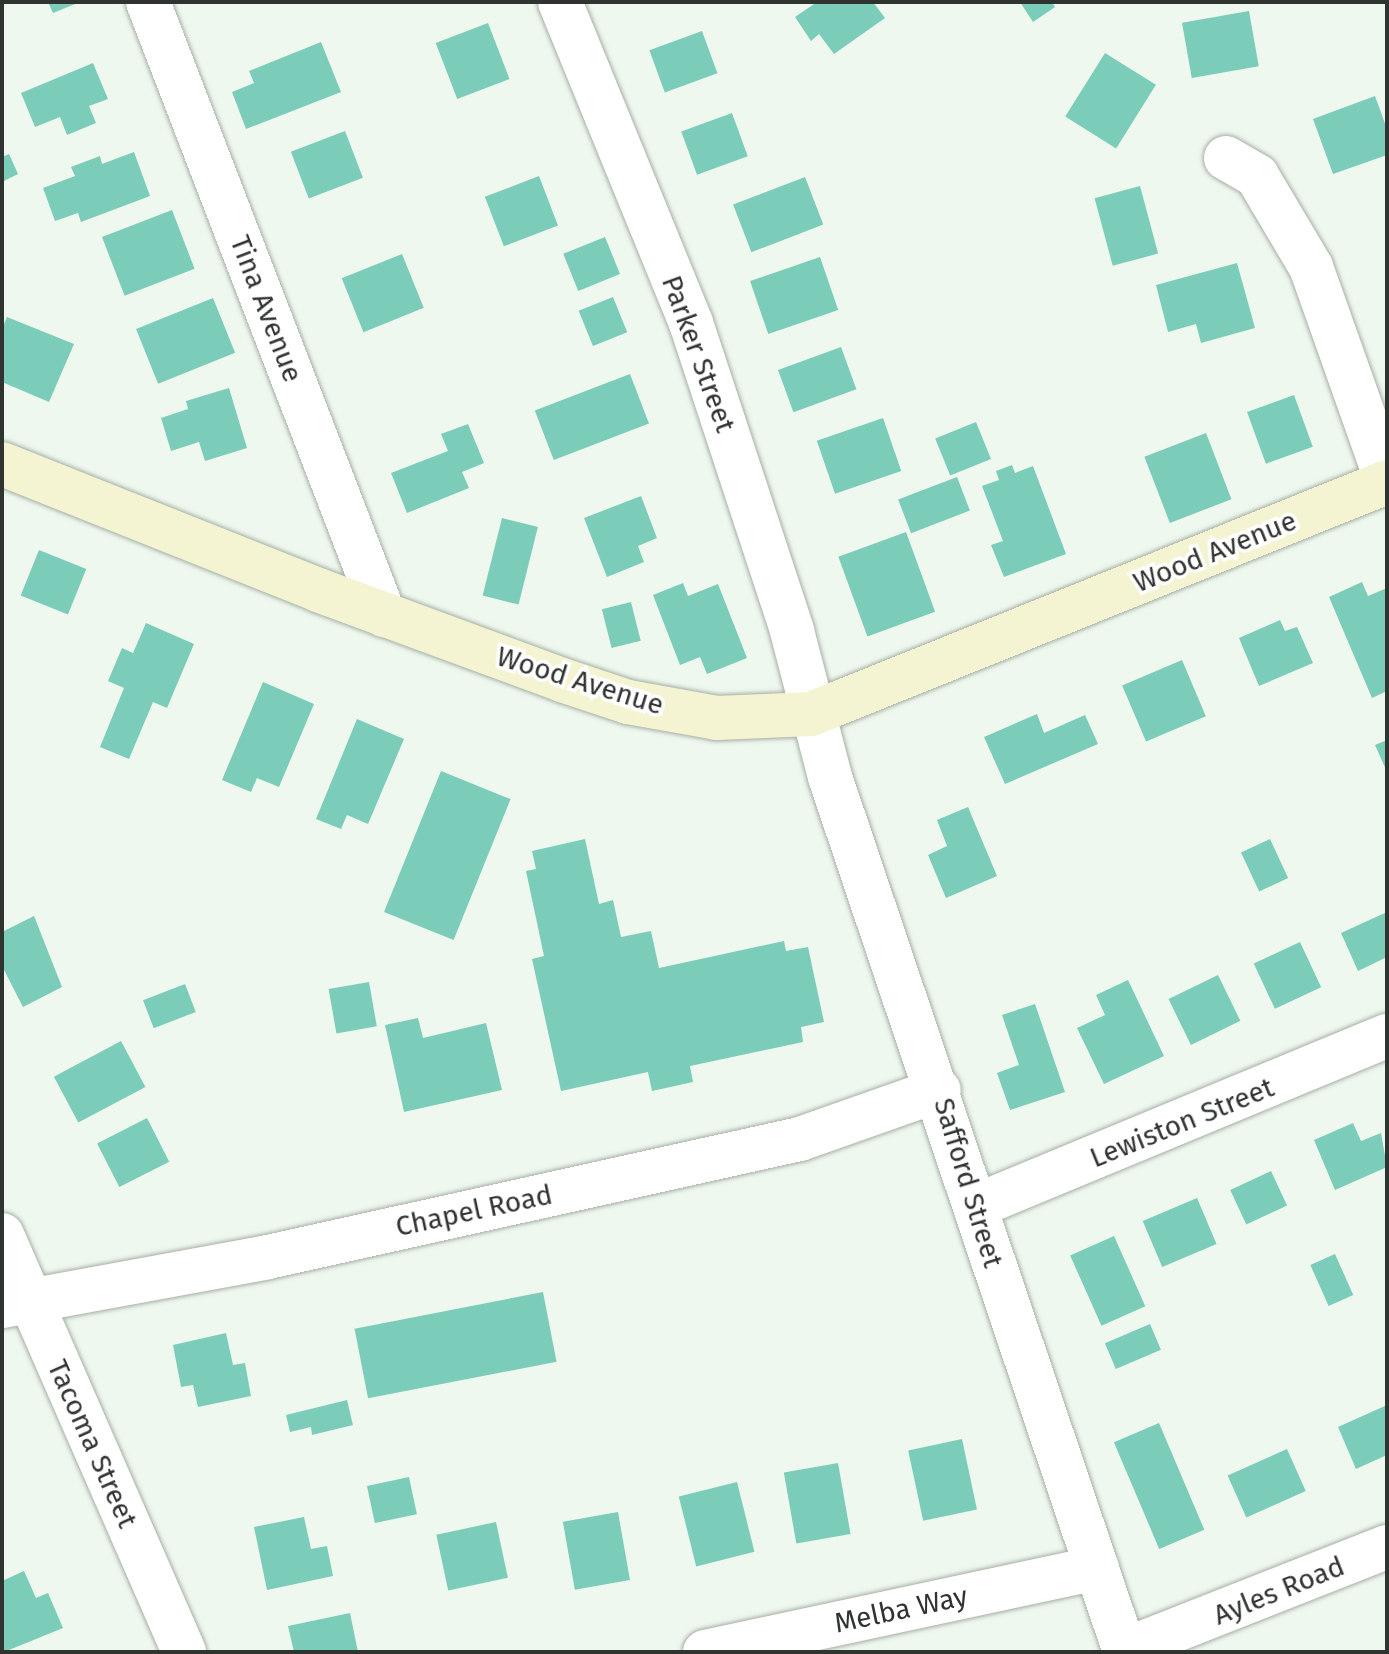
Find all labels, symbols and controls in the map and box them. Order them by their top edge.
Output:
street label: Tina Avenue [223,231,309,387]
street label: Parker Street [654,271,742,437]
street label: Wood Avenue [1129,504,1301,600]
street label: Wood Avenue [493,640,667,722]
street label: Lewiston Street [1085,1071,1279,1175]
street label: Safford Street [926,1094,1010,1272]
street label: Chapel Road [393,1178,555,1244]
street label: Tacoma Street [40,1355,144,1533]
street label: Ayles Road [1209,1550,1349,1632]
street label: Melba Way [831,1580,971,1640]

